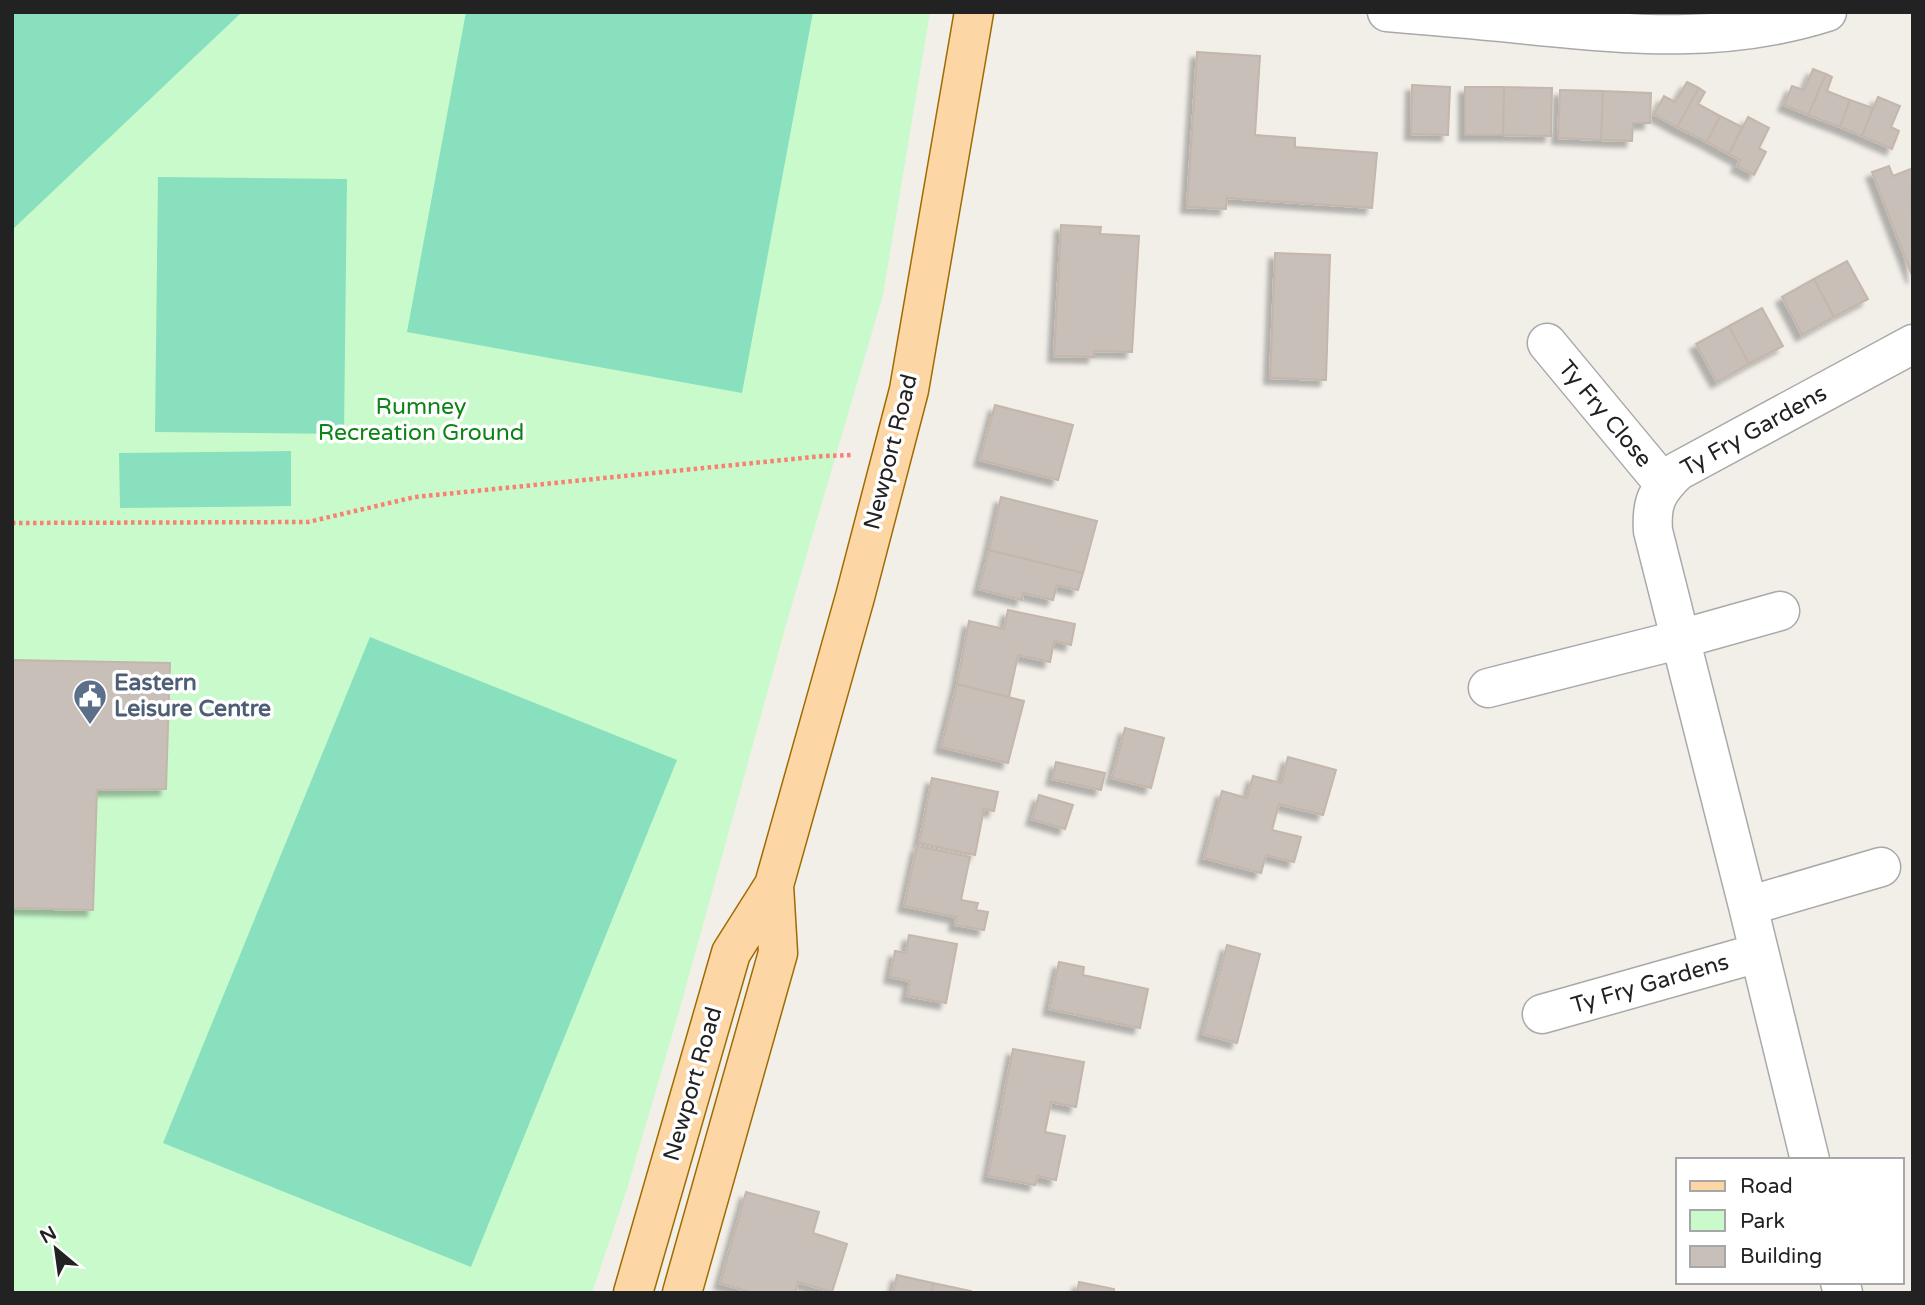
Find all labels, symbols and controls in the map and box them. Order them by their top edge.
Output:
street label: Ty Fry Close [1552,355,1658,473]
street label: Newport Road [858,371,924,533]
street label: Ty Fry Gardens [1676,379,1832,483]
park label: Rumney Recreation Ground [318,393,524,447]
place label: Eastern Leisure Centre [114,669,271,723]
public building icon: Eastern Leisure Centre [71,677,109,726]
street label: Ty Fry Gardens [1568,948,1732,1020]
street label: Newport Road [658,1004,728,1164]
legend [1676,1158,1904,1284]
text: Road [1740,1174,1793,1199]
text: Park [1740,1209,1785,1234]
north arrow [21,1214,91,1284]
text: N [36,1222,60,1248]
text: Building [1740,1244,1822,1269]

